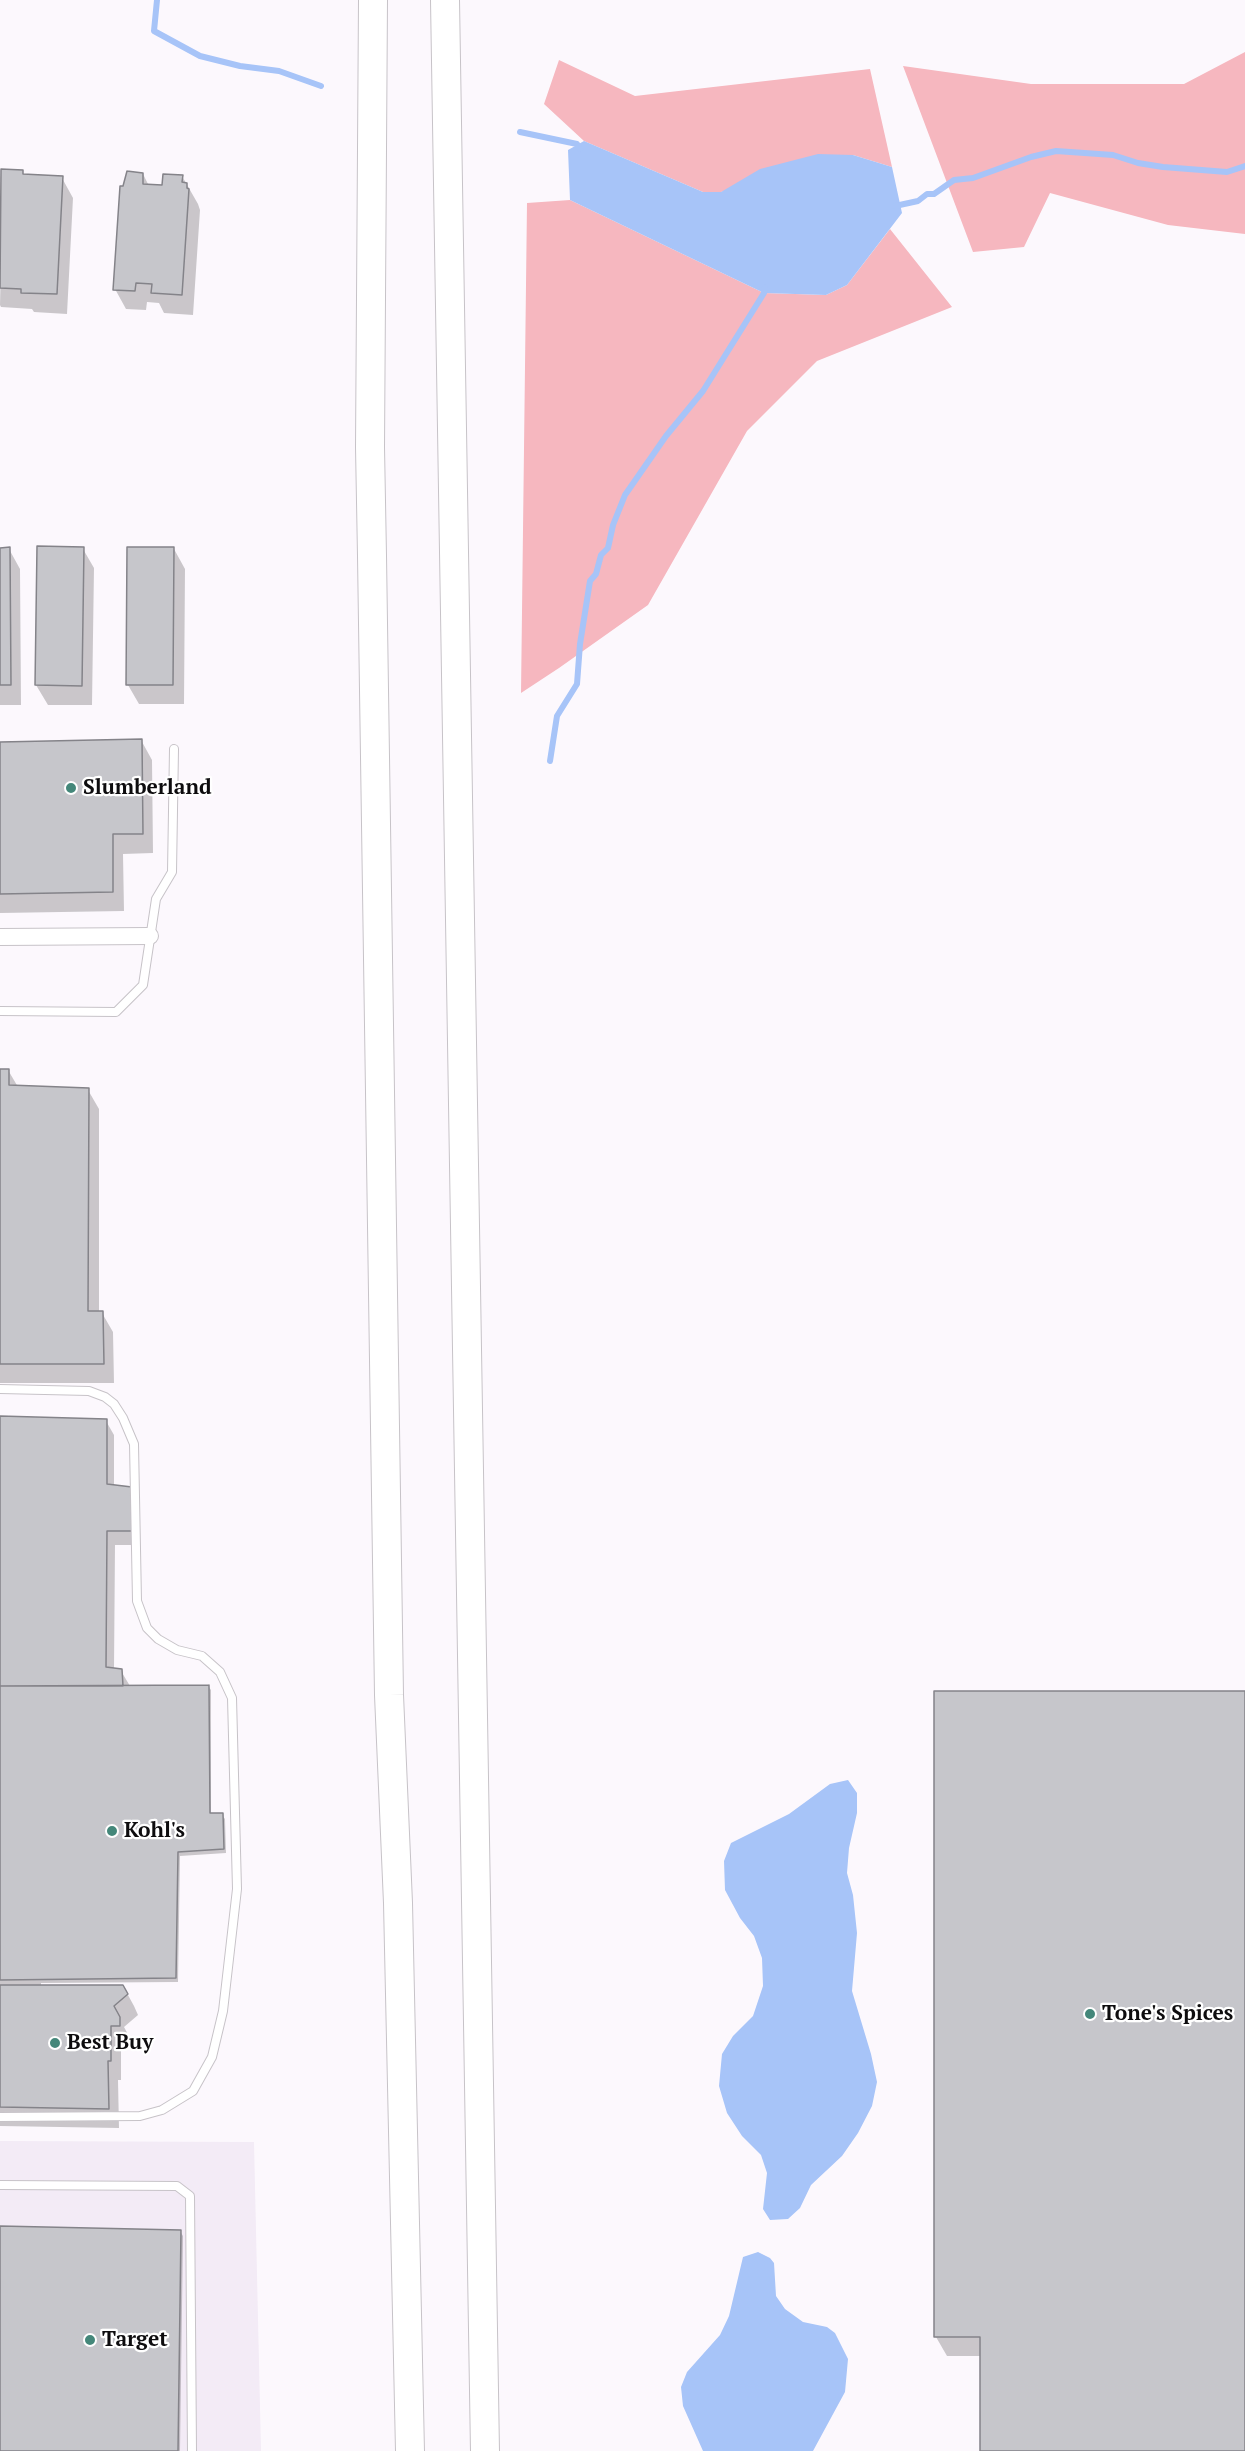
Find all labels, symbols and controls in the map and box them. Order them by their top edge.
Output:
place label: Slumberland [83,775,212,801]
marker: Slumberland [64,781,78,795]
place label: Kohl's [124,1818,185,1844]
marker: Kohl's [105,1824,119,1838]
place label: Tone's Spices [1102,2001,1233,2027]
marker: Tone's Spices [1083,2007,1097,2021]
place label: Best Buy [67,2030,153,2056]
marker: Best Buy [48,2036,62,2050]
place label: Target [102,2327,168,2353]
marker: Target [83,2333,97,2347]

